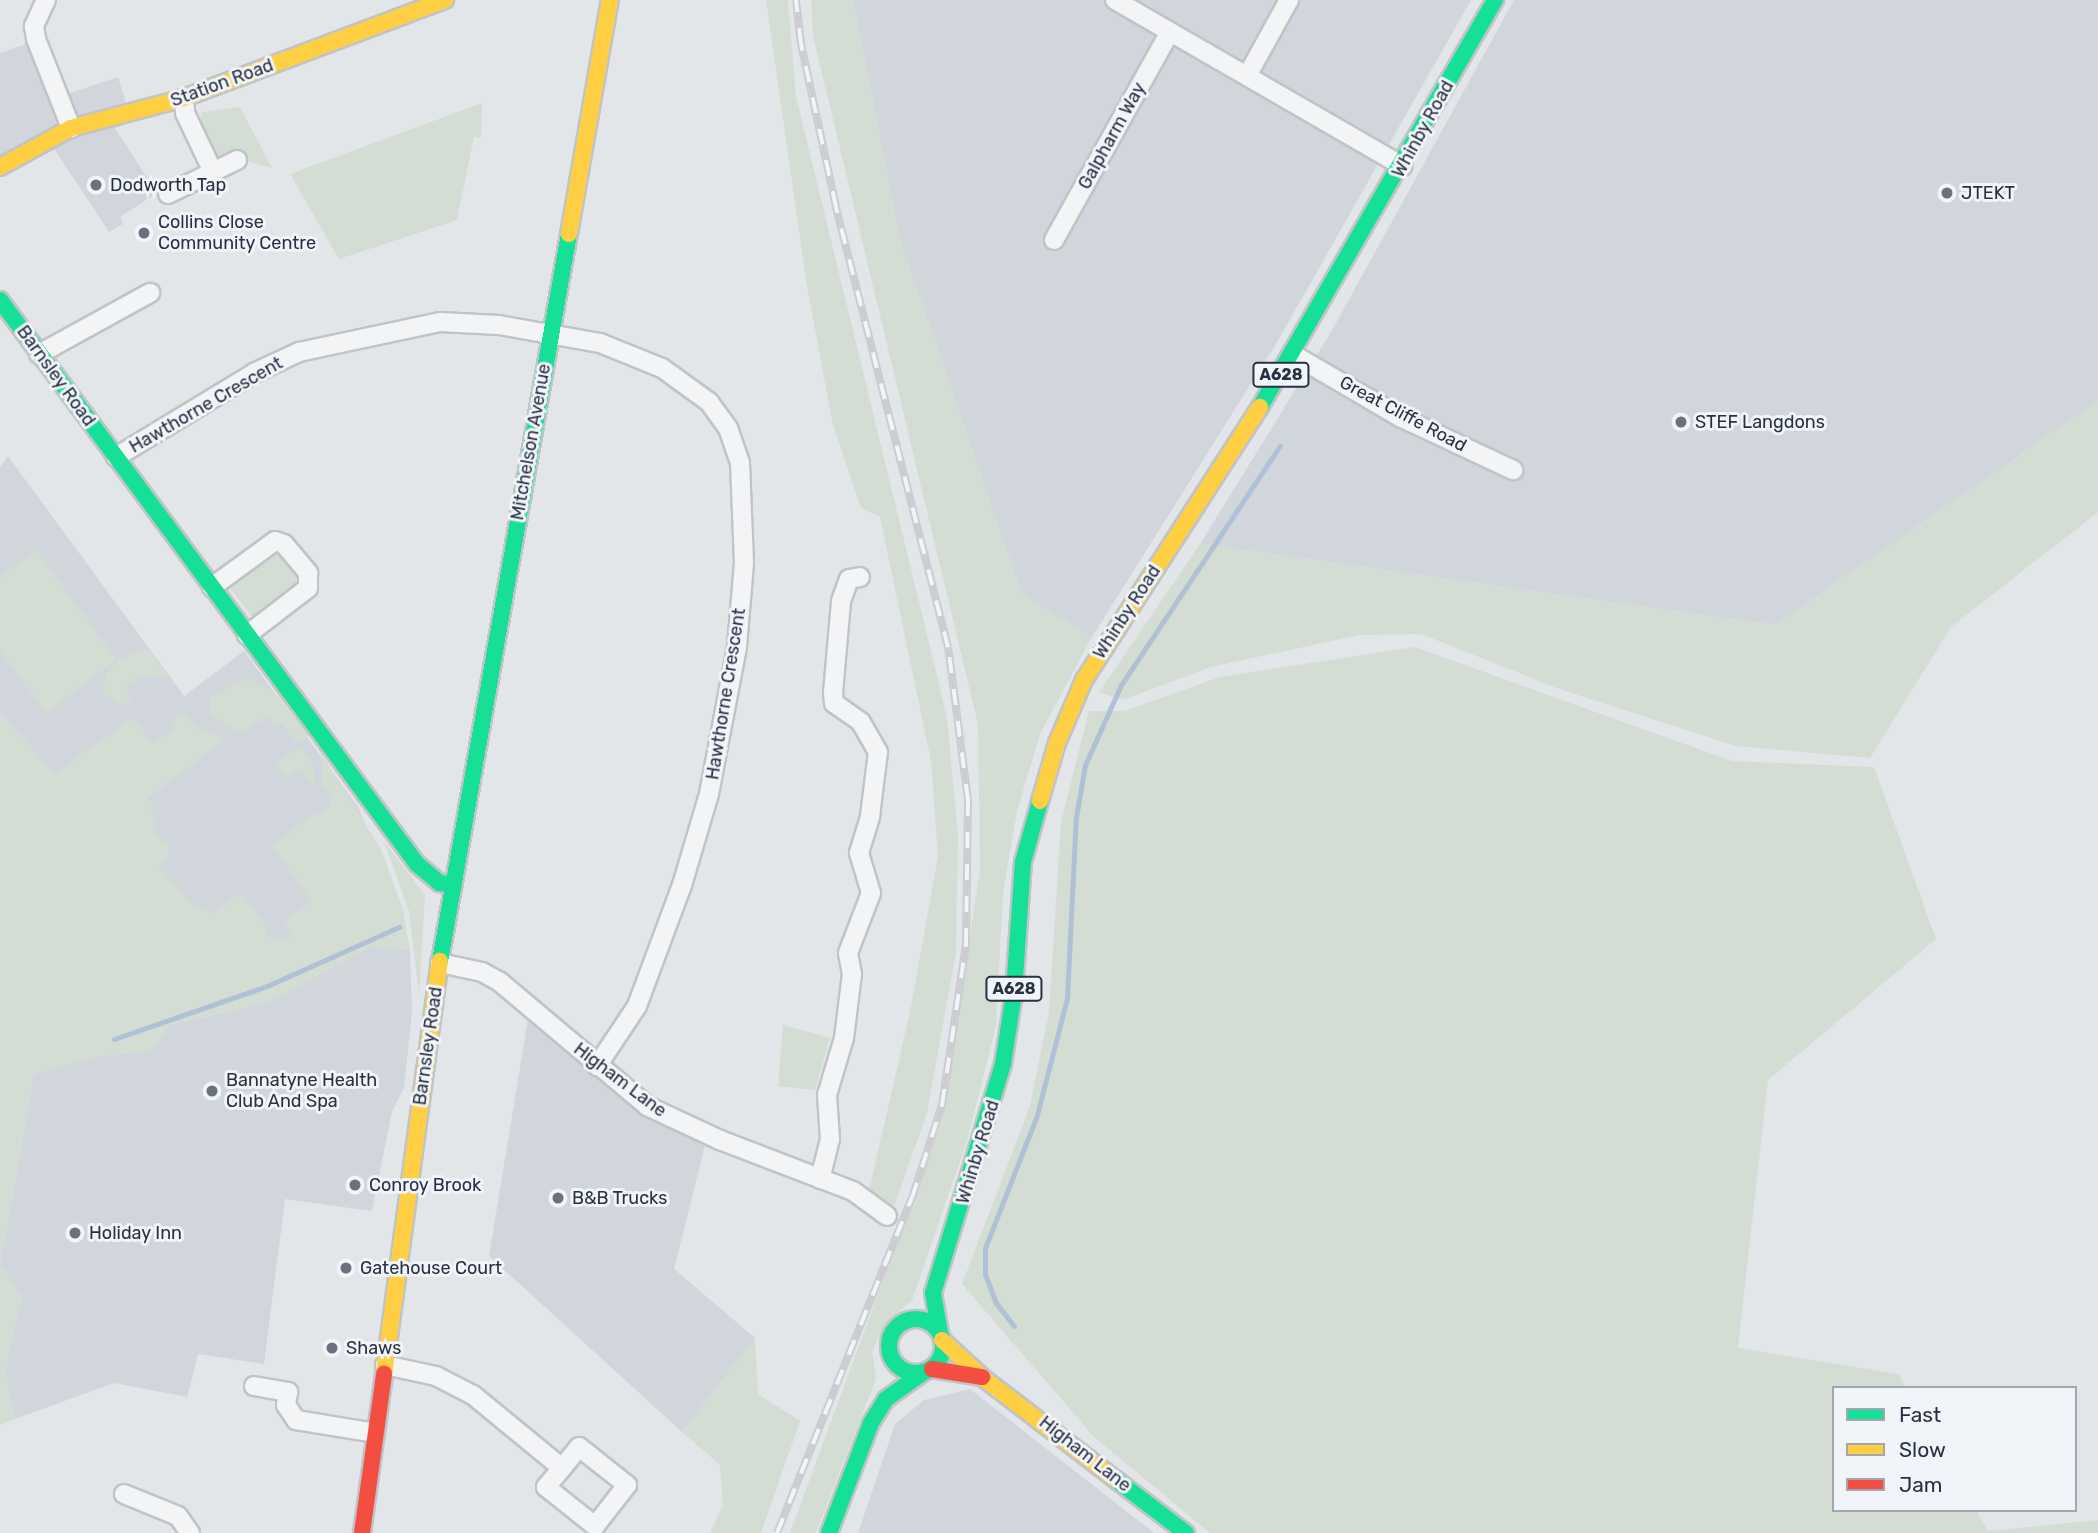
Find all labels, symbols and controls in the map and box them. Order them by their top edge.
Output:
street label: Station Road [168,54,276,112]
street label: Whinby Road [1387,77,1459,181]
street label: Galpharm Way [1074,79,1150,193]
place label: Dodworth Tap [110,174,227,196]
marker: Dodworth Tap [88,177,104,193]
place label: JTEKT [1961,182,2015,204]
marker: JTEKT [1939,185,1955,201]
place label: Collins Close Community Centre [158,212,316,255]
marker: Collins Close Community Centre [136,225,152,241]
street label: Barnsley Road [12,321,100,431]
street label: Hawthorne Crescent [125,352,287,458]
street label: Mitchelson Avenue [507,362,555,522]
road number: A628 [1251,362,1311,388]
street label: Great Cliffe Road [1336,372,1470,456]
place label: STEF Langdons [1695,411,1825,433]
marker: STEF Langdons [1673,414,1689,430]
street label: Whinby Road [1089,561,1165,663]
street label: Hawthorne Crescent [702,607,750,781]
road number: A628 [984,976,1044,1001]
street label: Barnsley Road [409,985,447,1107]
street label: Higham Lane [569,1038,671,1122]
place label: Bannatyne Health Club And Spa [226,1070,377,1112]
marker: Bannatyne Health Club And Spa [204,1083,220,1099]
street label: Whinby Road [952,1097,1004,1207]
place label: Conroy Brook [369,1174,482,1196]
marker: Conroy Brook [347,1177,363,1193]
place label: B&B Trucks [572,1187,668,1209]
marker: B&B Trucks [550,1190,566,1206]
place label: Holiday Inn [89,1222,182,1244]
marker: Holiday Inn [67,1225,83,1241]
place label: Gatehouse Court [360,1257,502,1279]
marker: Gatehouse Court [338,1260,354,1276]
place label: Shaws [346,1337,401,1359]
marker: Shaws [324,1340,340,1356]
legend [1832,1386,2077,1512]
text: Fast [1899,1402,1941,1427]
street label: Higham Lane [1035,1412,1135,1496]
text: Slow [1899,1437,1946,1462]
text: Jam [1899,1472,1943,1497]

